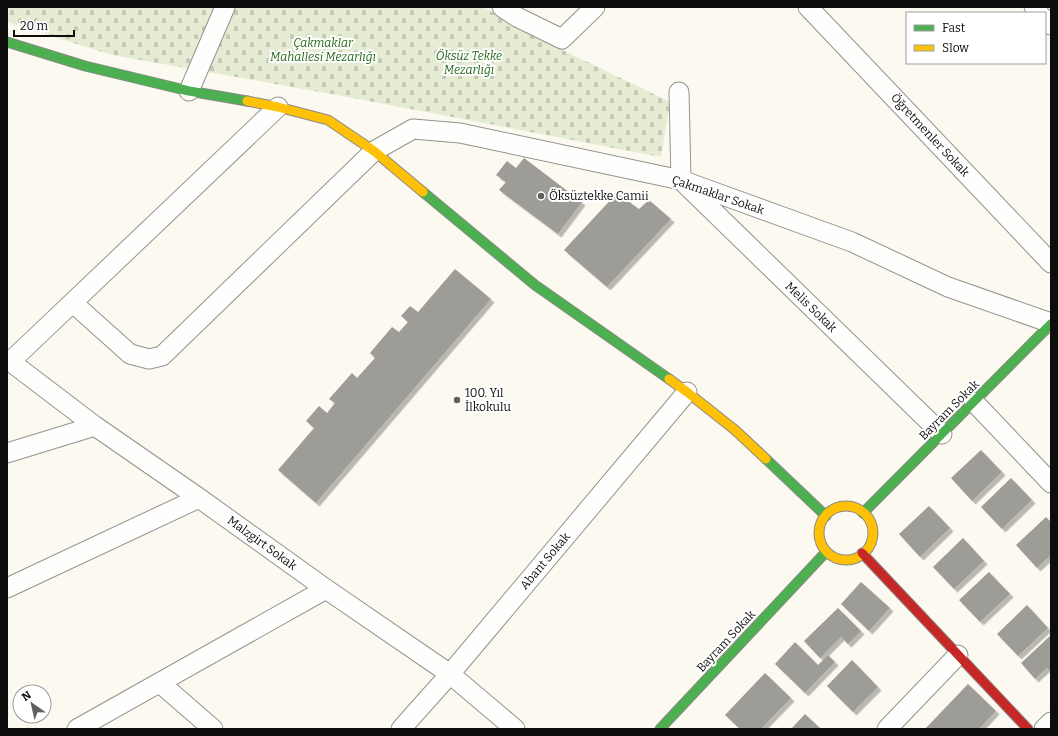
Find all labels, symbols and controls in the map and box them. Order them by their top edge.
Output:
scale bar [14,12,74,38]
legend [906,12,1046,64]
text: 20 m [20,19,49,33]
text: Fast [942,21,966,35]
park label: Çakmaklar Mahallesi Mezarlığı [270,36,376,64]
text: Slow [942,41,969,55]
park label: Öksüz Tekke Mezarlığı [436,48,502,77]
street label: Öğretmenler Sokak [888,90,973,180]
street label: Çakmaklar Sokak [670,173,766,217]
place label: Öksüztekke Camii [549,188,649,203]
marker: Öksüztekke Camii [536,191,546,201]
street label: Melis Sokak [782,279,840,335]
street label: Bayram Sokak [916,377,982,443]
place label: 100. Yıl İlkokulu [465,386,512,414]
marker: 100. Yıl İlkokulu [452,395,462,405]
street label: Malzgirt Sokak [225,513,300,573]
street label: Abant Sokak [517,530,573,592]
street label: Bayram Sokak [694,607,758,675]
north arrow [12,684,52,724]
text: N [20,688,34,704]

